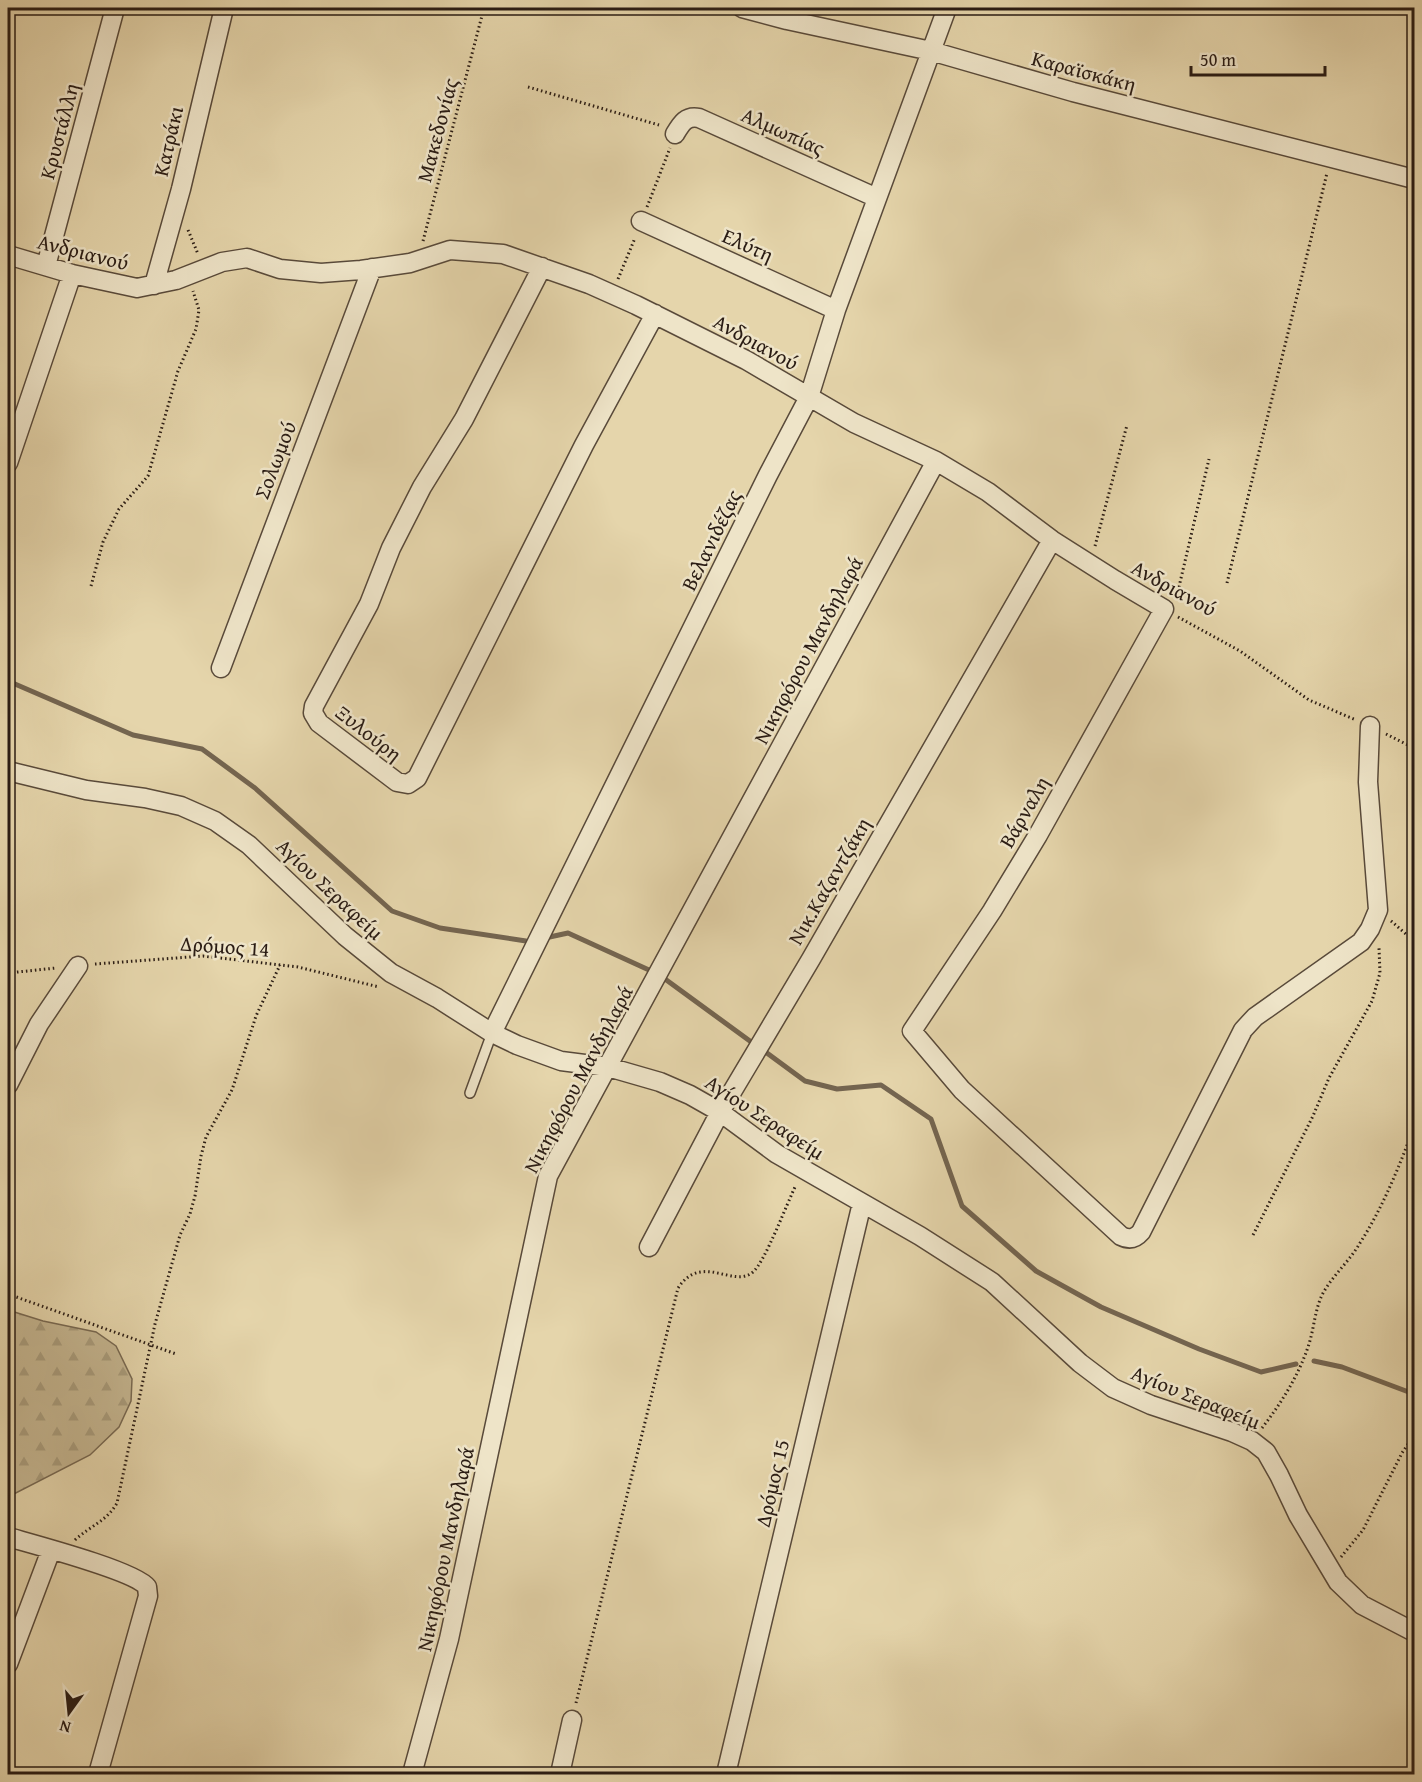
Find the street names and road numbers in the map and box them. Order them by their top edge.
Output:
street label: Καραϊσκάκη [1028,42,1140,100]
street label: Μακεδονίας [408,74,466,186]
street label: Κρυστάλλη [31,79,87,183]
street label: Αλμωπίας [736,99,830,163]
street label: Κατράκι [145,102,191,179]
street label: Ελύτη [717,220,779,270]
street label: Ανδριανού [34,226,132,278]
street label: Ανδριανού [708,306,804,378]
street label: Σολωμού [246,416,304,503]
street label: Βελανιδέζας [673,484,749,596]
street label: Νικηφόρου Μανδηλαρά [745,551,871,749]
street label: Ανδριανού [1126,552,1222,624]
street label: Ξυλούρη [329,697,409,769]
street label: Βάρναλη [991,770,1057,854]
street label: Νικ.Καζαντζάκη [780,812,878,950]
street label: Αγίου Σεραφείμ [269,831,391,947]
street label: Δρόμος 14 [180,927,270,965]
street label: Νικηφόρου Μανδηλαρά [515,980,641,1178]
street label: Αγίου Σεραφείμ [699,1067,831,1167]
street label: Αγίου Σεραφείμ [1127,1357,1266,1437]
street label: Δρόμος 15 [747,1436,797,1530]
street label: Νικηφόρου Μανδηλαρά [408,1444,482,1654]

